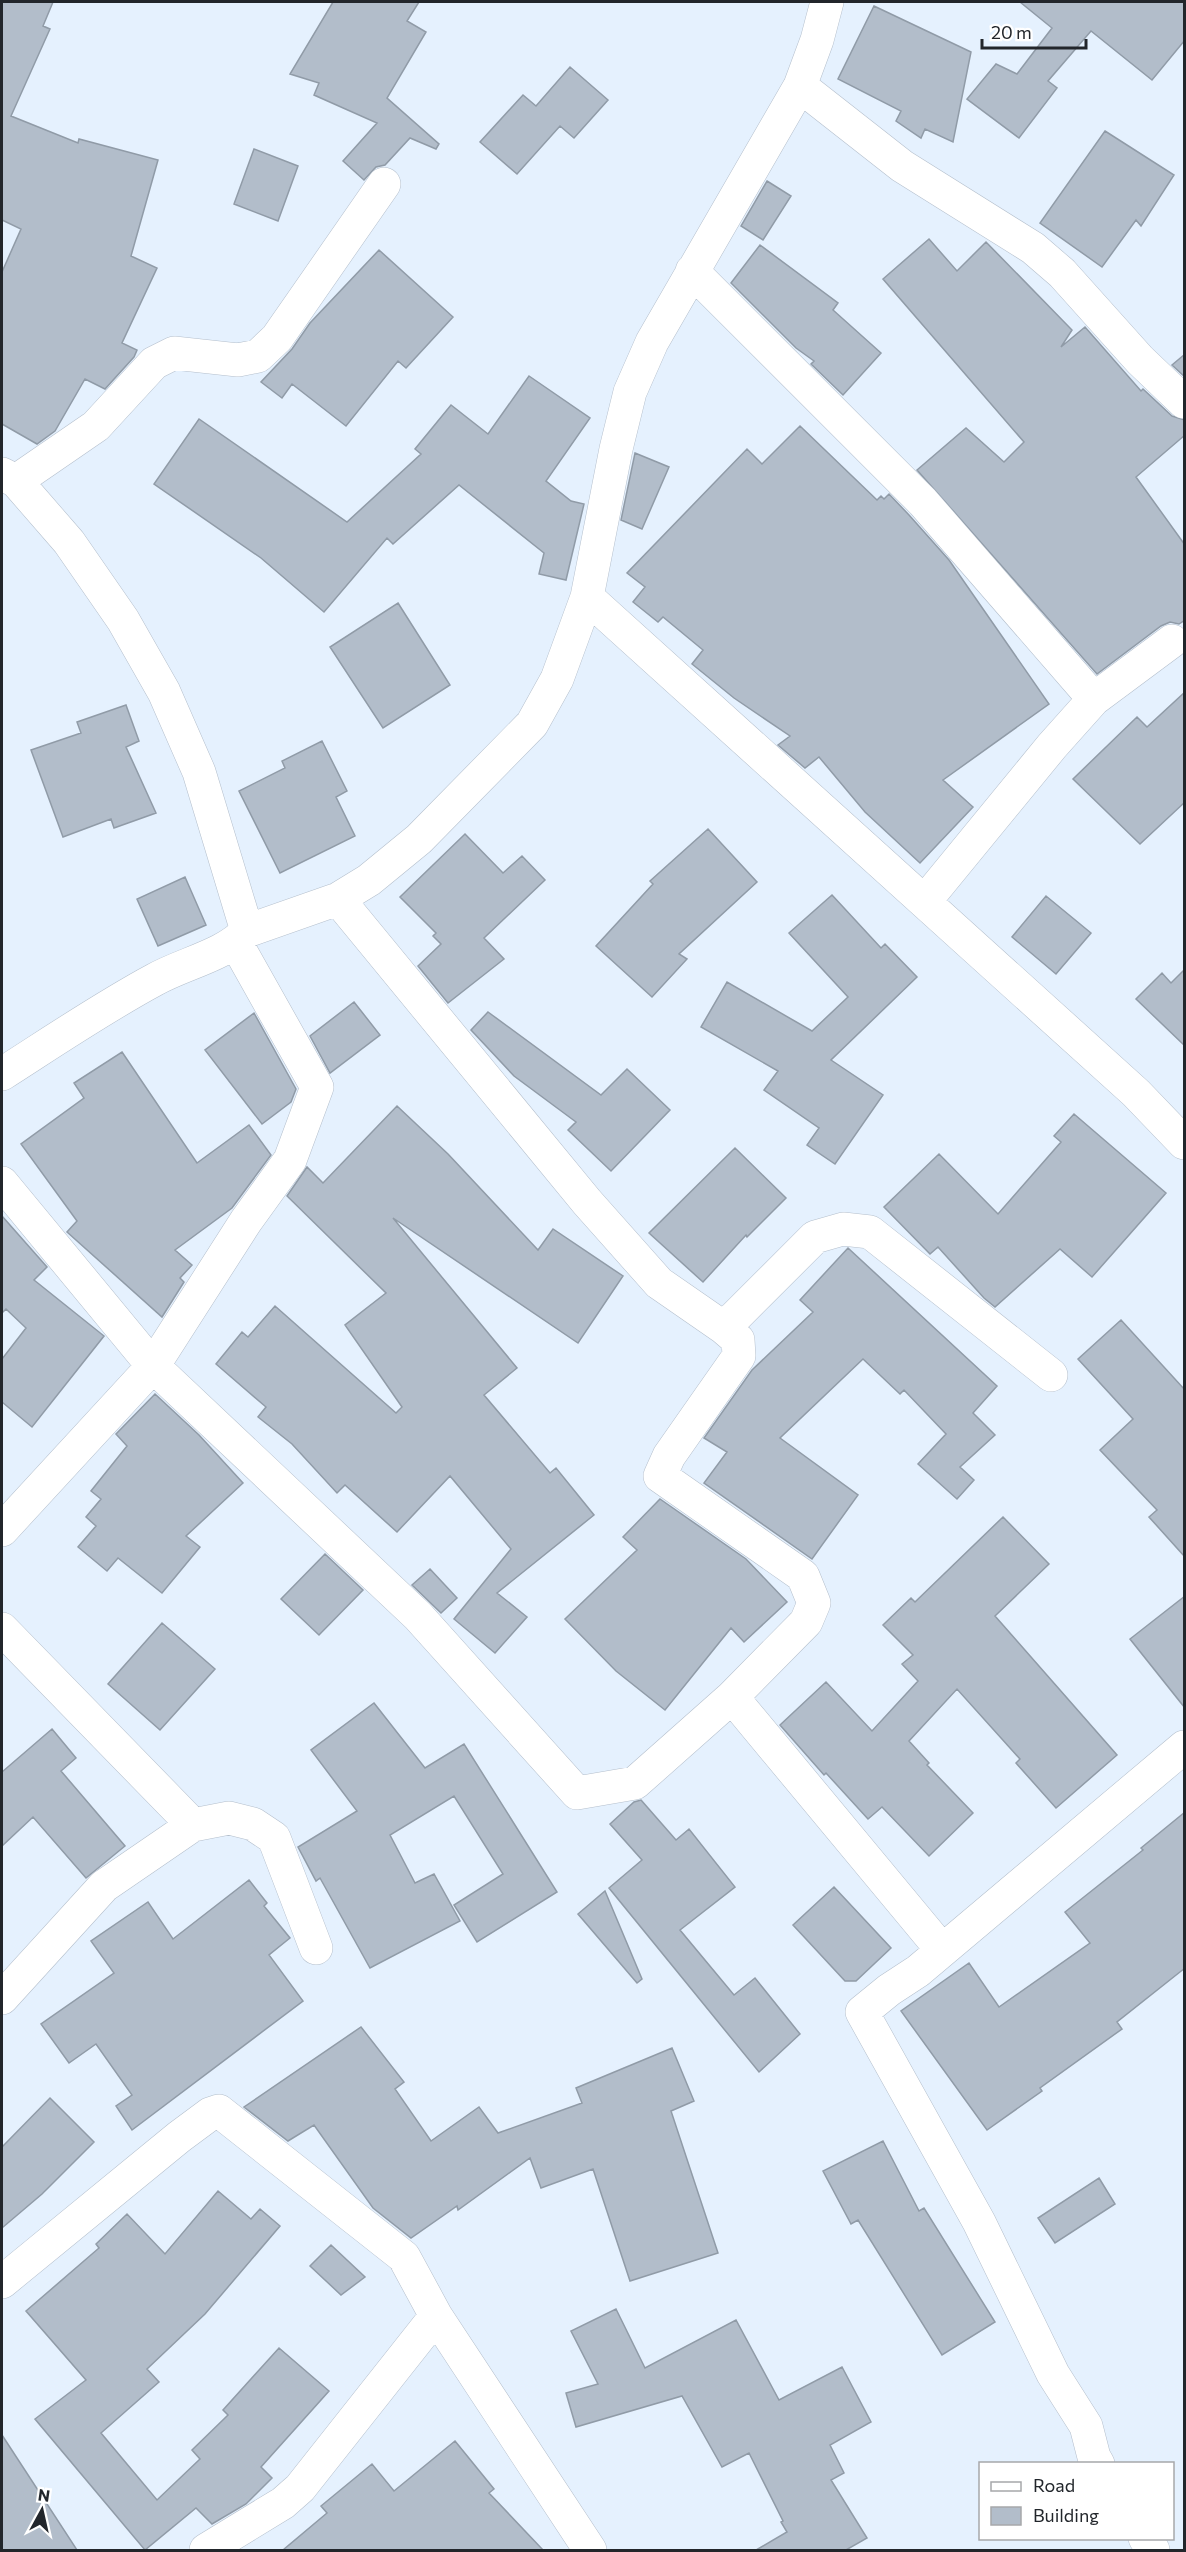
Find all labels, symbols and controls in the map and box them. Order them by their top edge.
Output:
scale bar [982,12,1086,50]
text: 20 m [991,21,1032,43]
legend [979,2462,1174,2540]
text: Road [1033,2474,1075,2496]
north arrow [12,2480,72,2540]
text: N [37,2484,51,2505]
text: Building [1033,2504,1099,2526]

